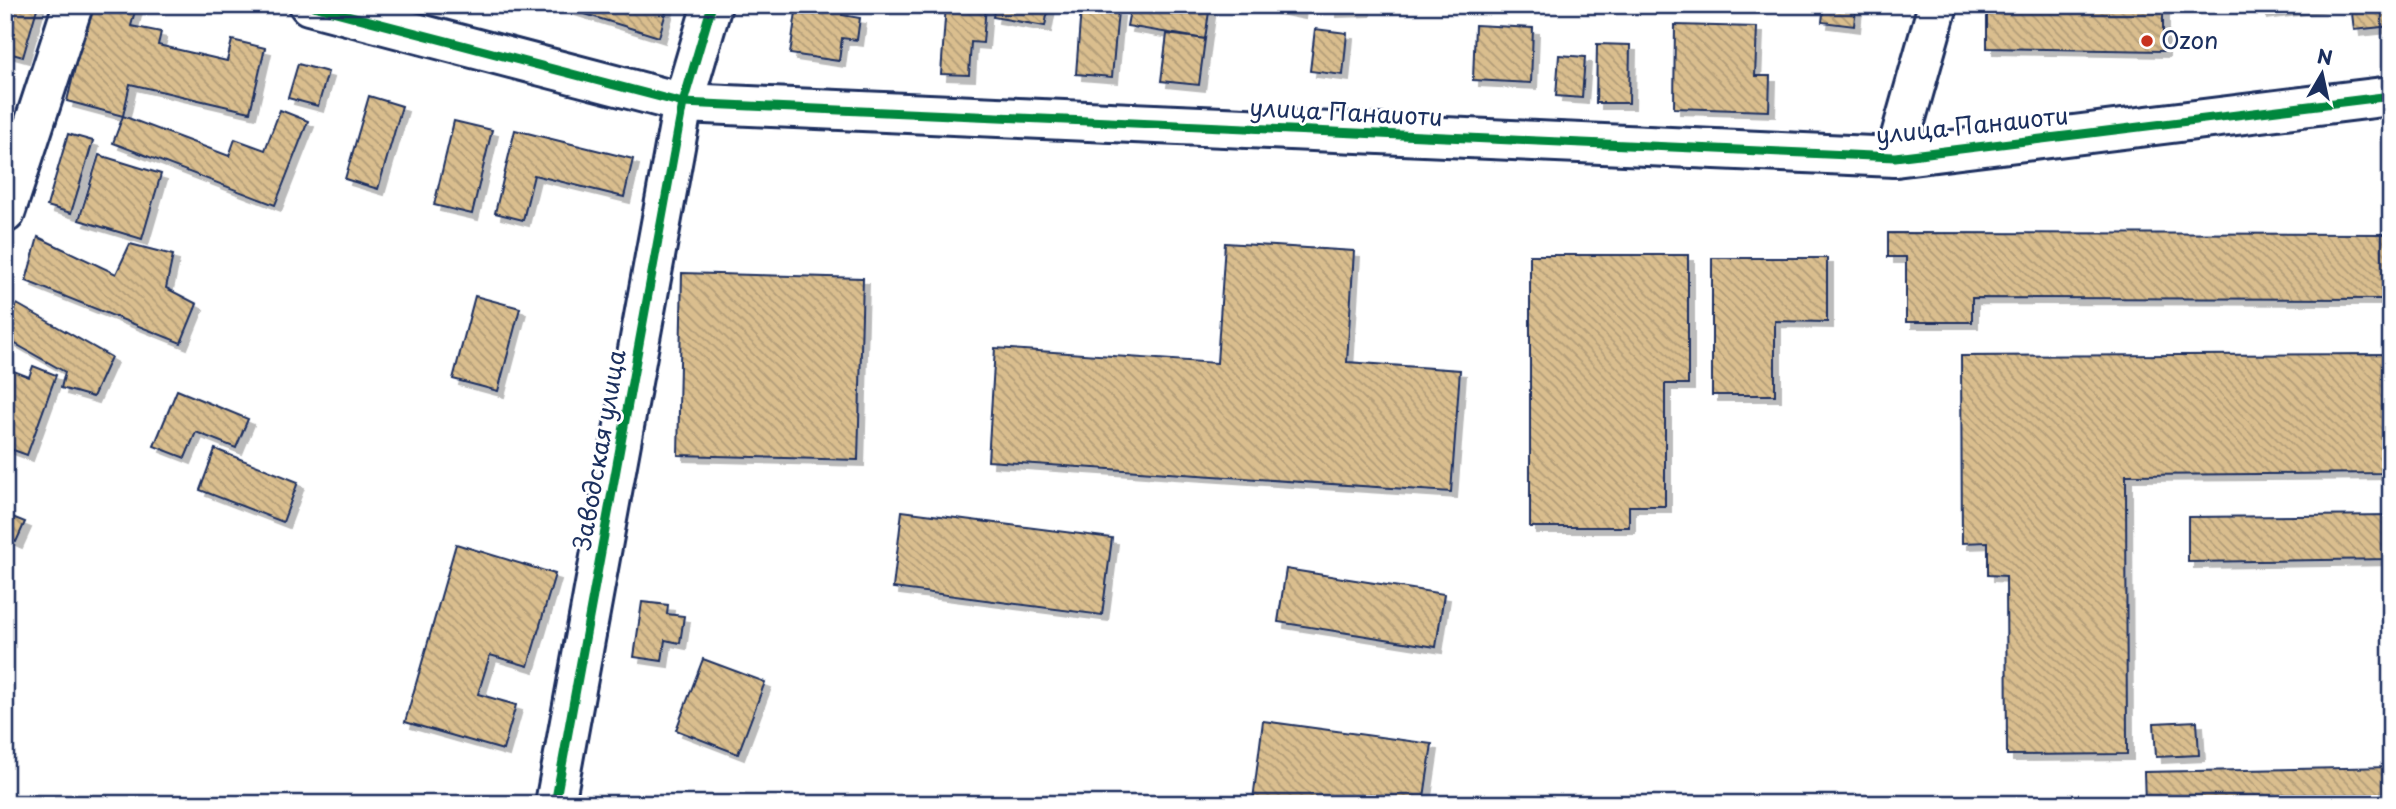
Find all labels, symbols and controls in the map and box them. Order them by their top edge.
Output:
place label: Ozon [2161,21,2218,57]
marker: Ozon [2139,33,2155,49]
north arrow [2288,38,2358,108]
text: N [2315,41,2334,71]
street label: улица Панаиоти [1249,88,1444,134]
street label: улица Панаиоти [1874,96,2070,152]
street label: Заводская улица [563,347,633,553]

